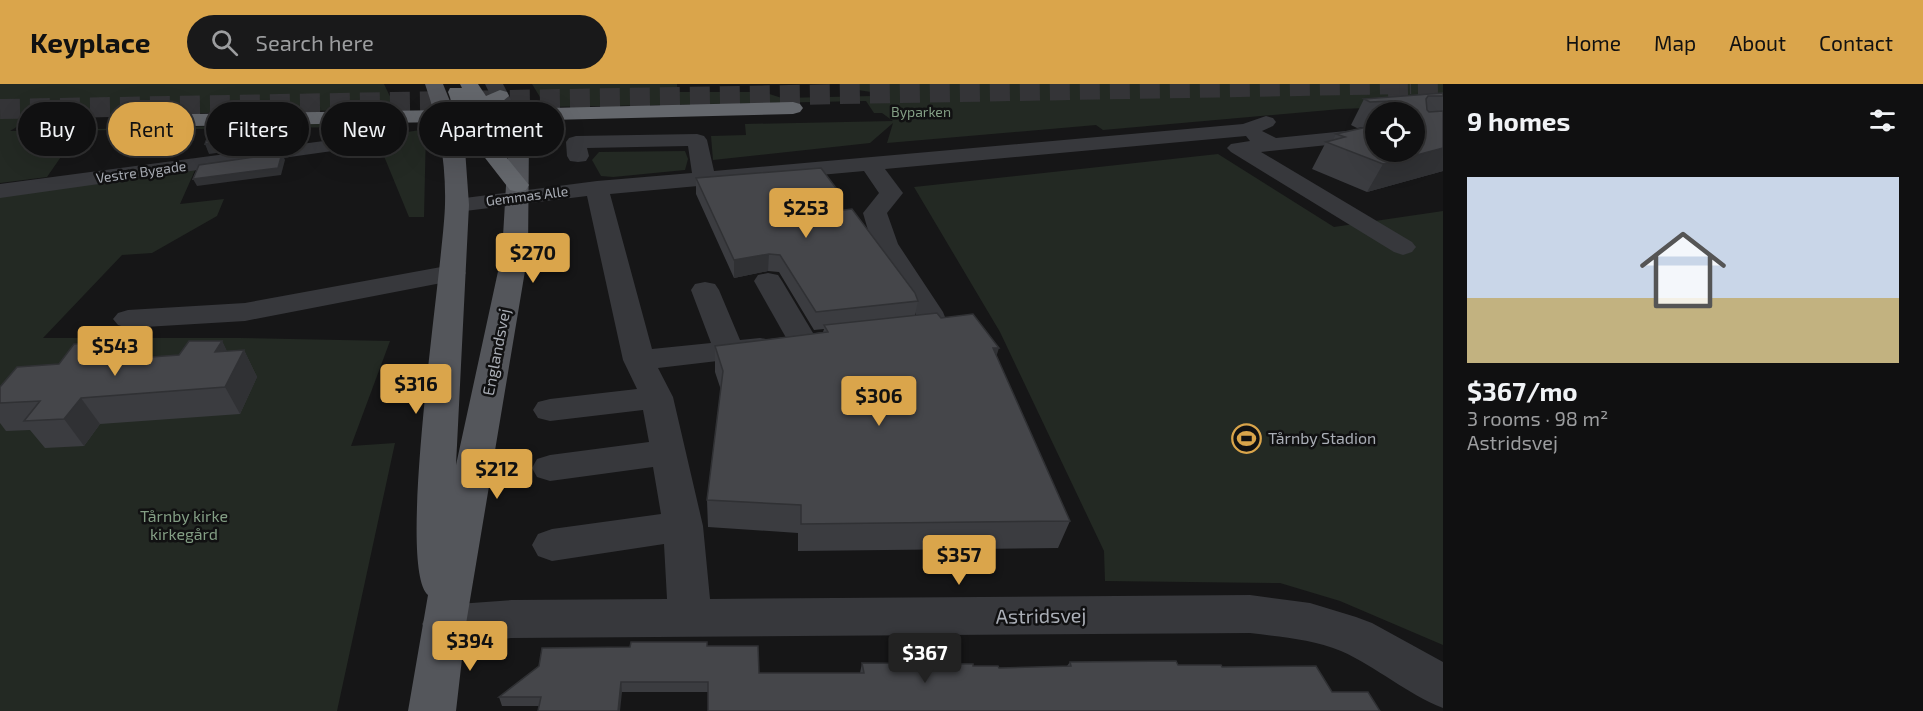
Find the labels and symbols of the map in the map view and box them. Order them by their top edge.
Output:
park label: Byparken [891,103,951,120]
street label: Vestre Bygade [95,157,187,186]
street label: Gemmas Alle [485,182,569,209]
pin: $253 [770,188,842,239]
pin: $270 [497,233,569,284]
street label: Englandsvej [478,307,514,397]
pin: $543 [79,326,151,377]
pin: $316 [380,364,452,415]
pin: $306 [843,376,915,427]
sports icon: Tårnby Stadion [1231,422,1263,454]
place label: Tårnby Stadion [1268,428,1376,447]
pin: $212 [461,449,533,500]
park label: Tårnby kirke kirkegård [140,506,228,543]
pin: $357 [923,535,995,586]
street label: Astridsvej [995,602,1087,628]
pin: $394 [434,621,506,672]
pin: $367 [889,633,961,684]

